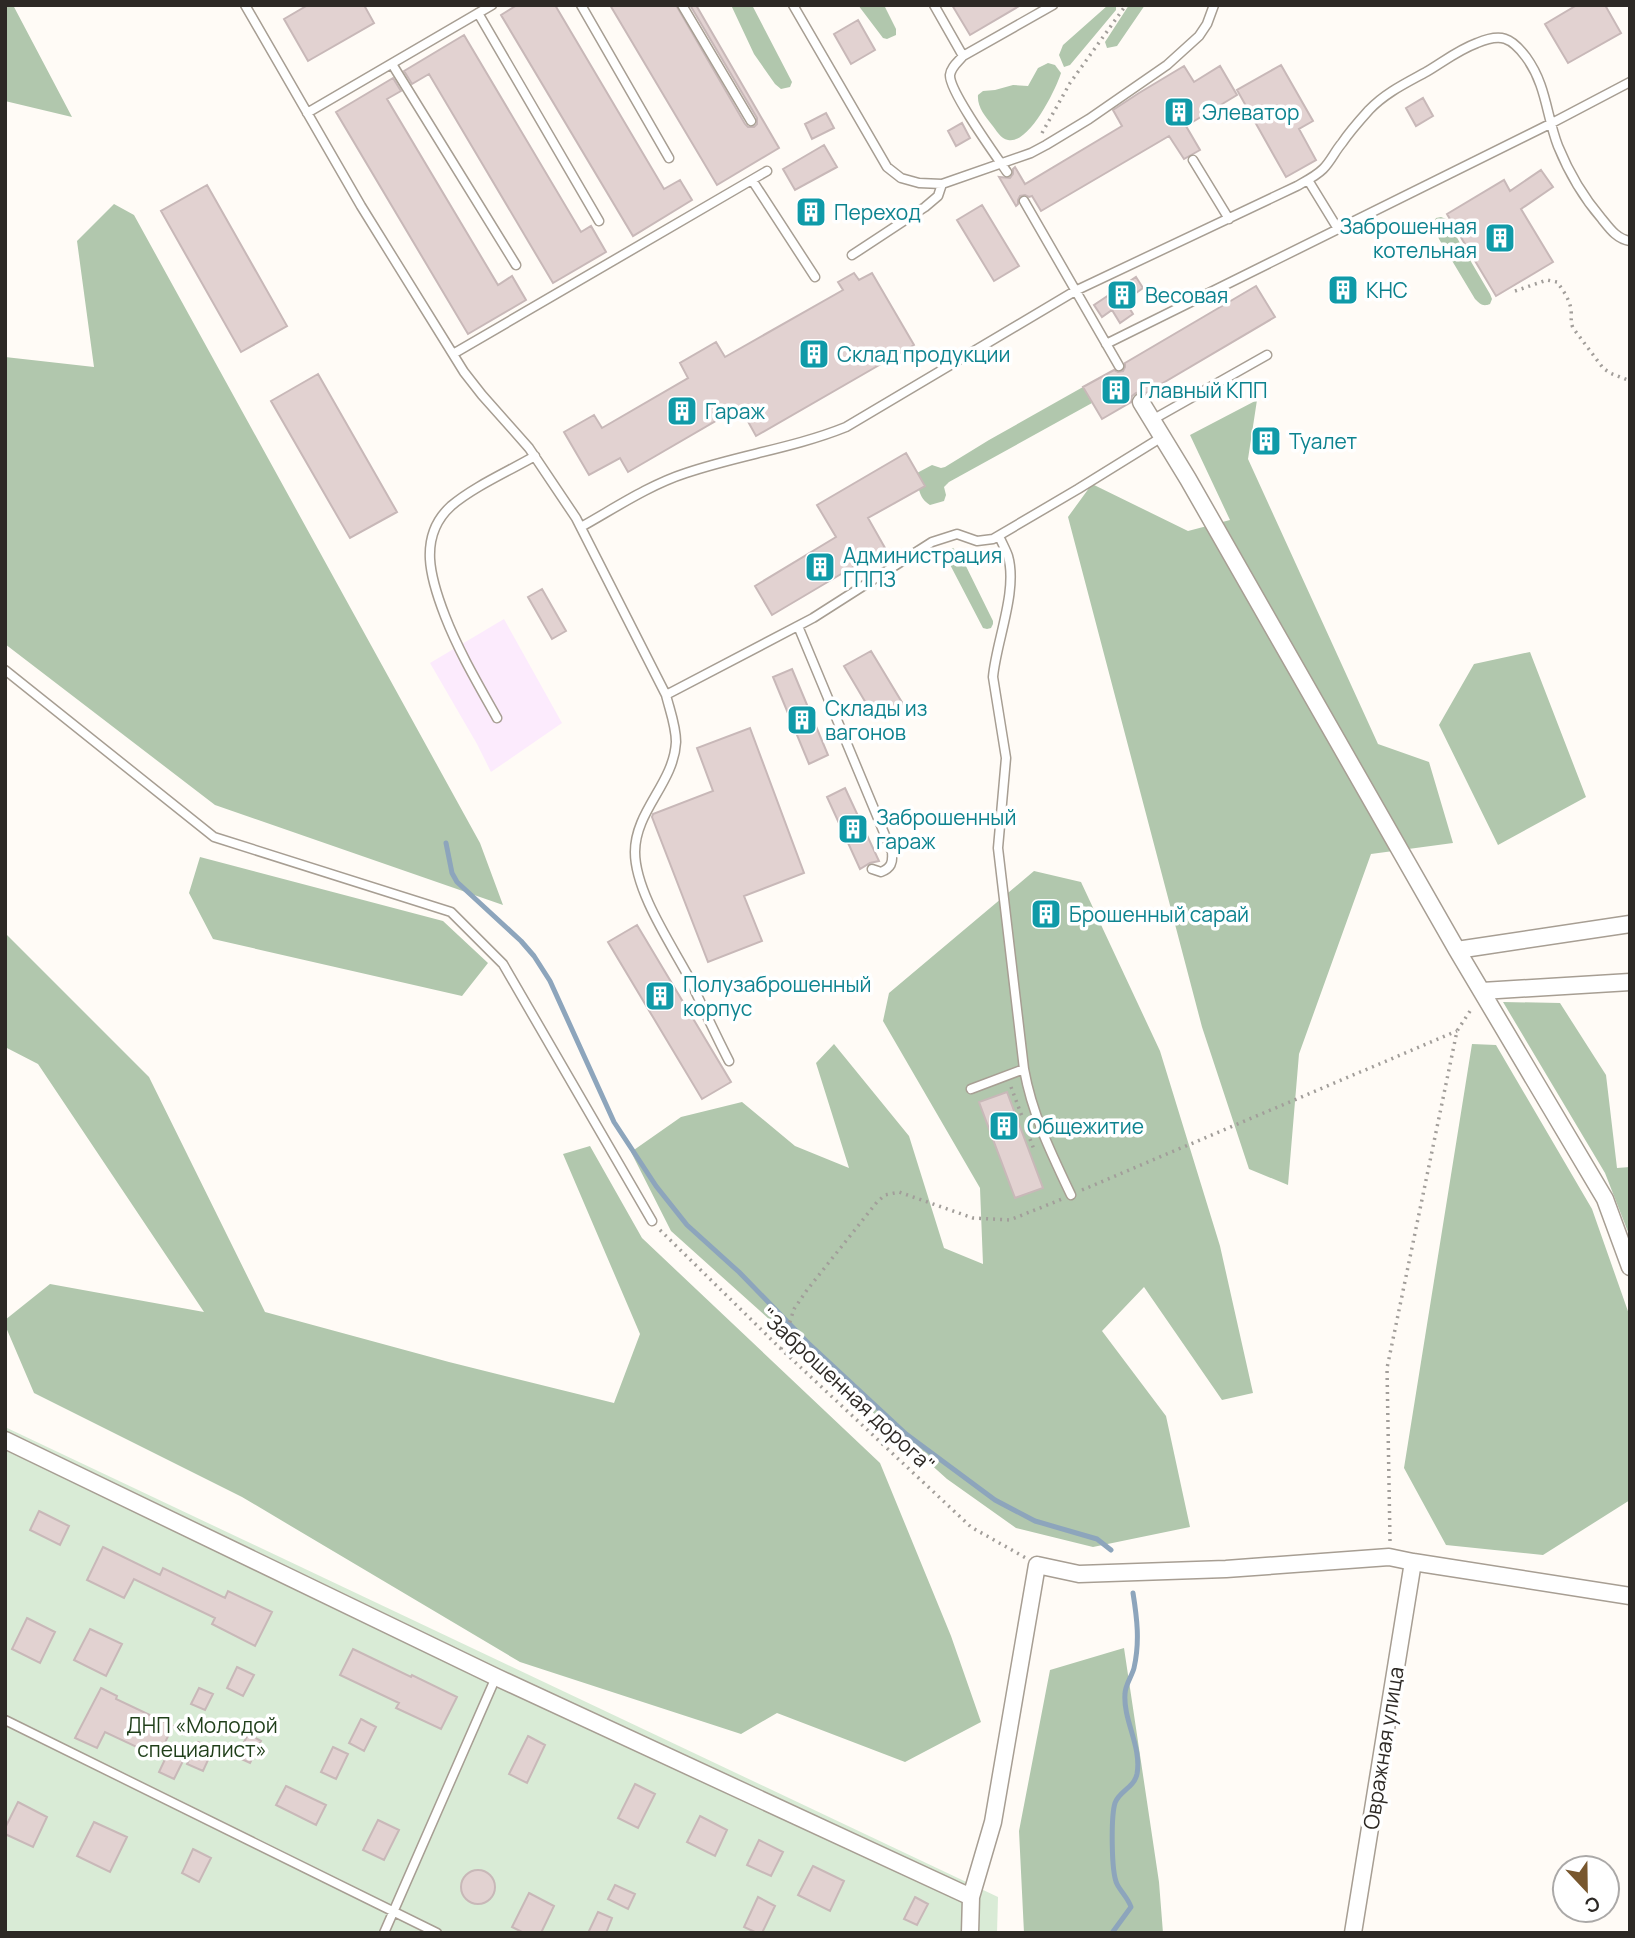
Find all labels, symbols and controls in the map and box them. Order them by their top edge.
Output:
building icon: Элеватор [1162,95,1196,129]
place label: Элеватор [1202,98,1299,126]
building icon: Переход [794,195,828,229]
place label: Переход [834,198,921,226]
place label: Заброшенная котельная [1339,212,1477,264]
building icon: Заброшенная котельная [1483,221,1517,255]
building icon: КНС [1326,273,1360,307]
place label: КНС [1366,276,1408,304]
building icon: Весовая [1105,278,1139,312]
place label: Весовая [1145,281,1228,309]
building icon: Склад продукции [797,337,831,371]
place label: Склад продукции [837,340,1010,368]
building icon: Главный КПП [1099,373,1133,407]
place label: Главный КПП [1139,376,1268,404]
building icon: Гараж [665,394,699,428]
place label: Гараж [705,397,765,425]
building icon: Туалет [1249,424,1283,458]
place label: Туалет [1289,427,1358,455]
place label: Администрация ГППЗ [843,541,1002,593]
building icon: Администрация ГППЗ [803,550,837,584]
place label: Склады из вагонов [825,694,927,746]
building icon: Склады из вагонов [785,703,819,737]
place label: Заброшенный гараж [876,803,1016,855]
building icon: Заброшенный гараж [836,812,870,846]
building icon: Брошенный сарай [1029,897,1063,931]
place label: Брошенный сарай [1069,900,1249,928]
place label: Полузаброшенный корпус [683,970,872,1022]
building icon: Полузаброшенный корпус [643,979,677,1013]
building icon: Общежитие [987,1109,1021,1143]
place label: Общежитие [1027,1112,1144,1140]
street label: "Заброшенная дорога" [755,1302,941,1478]
street label: Овражная улица [1356,1665,1410,1831]
park label: ДНП «Молодой специалист» [126,1711,278,1763]
north arrow [1551,1854,1621,1924]
text: С [1581,1890,1604,1919]

